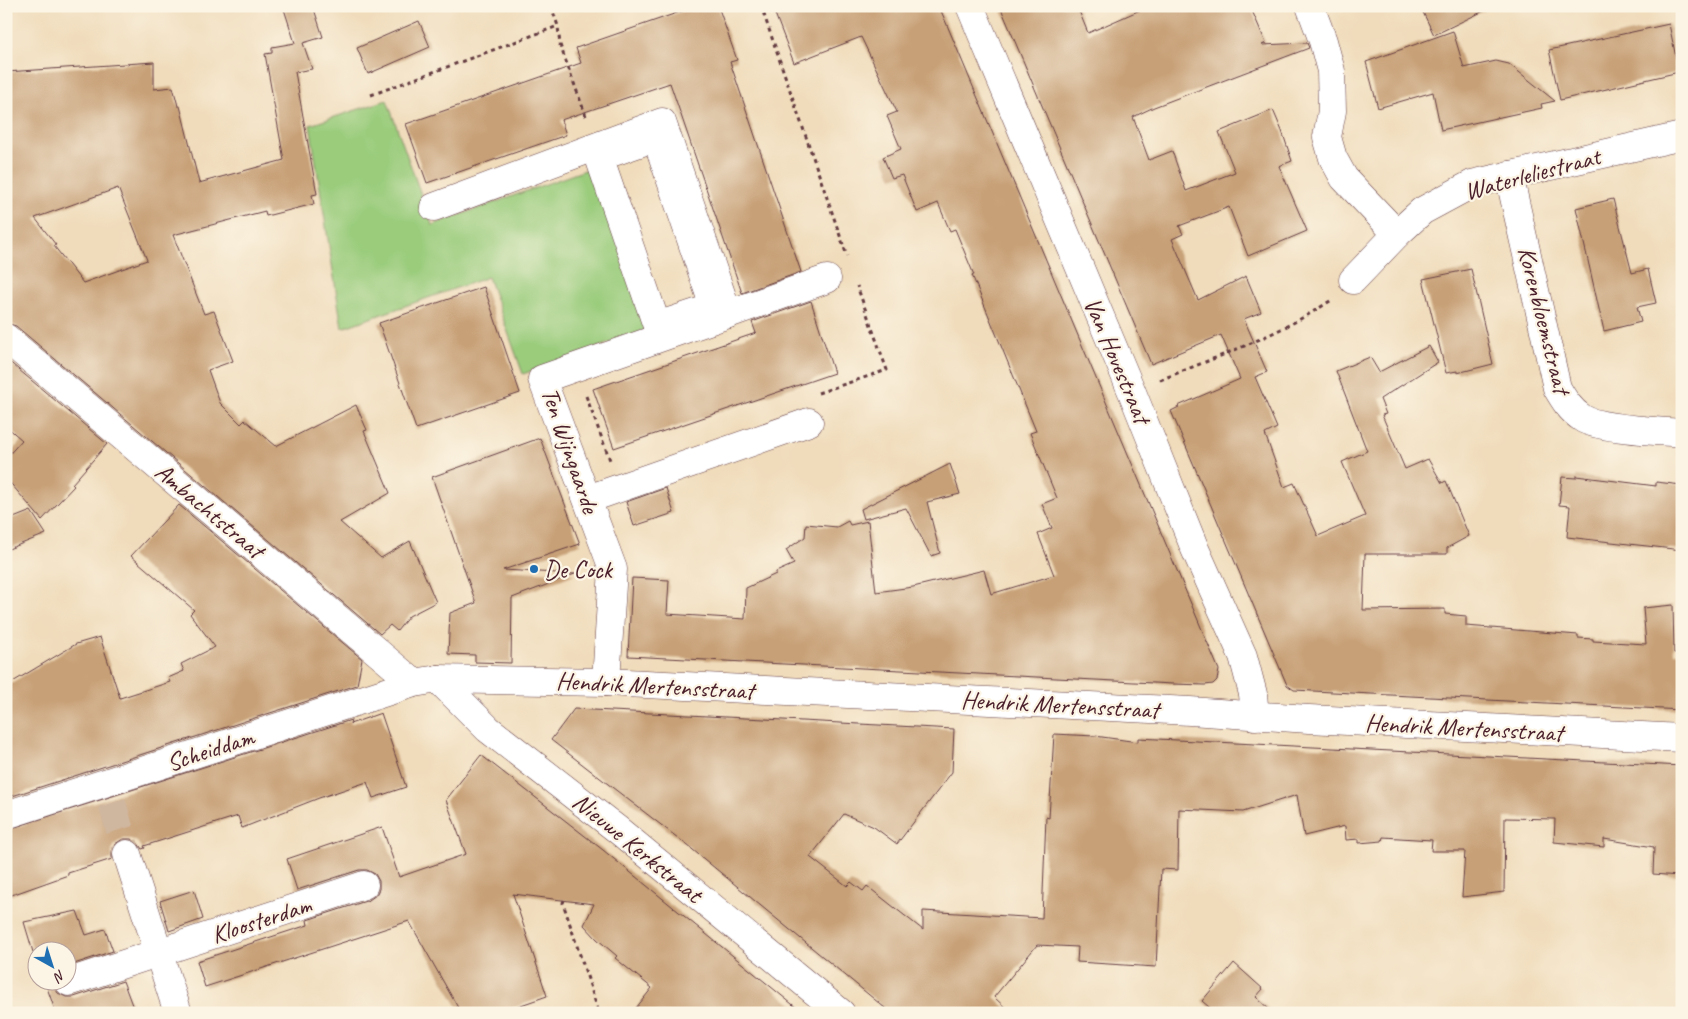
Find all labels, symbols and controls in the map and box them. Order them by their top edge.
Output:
street label: Waterleliestraat [1461,140,1606,207]
street label: Korenbloemstraat [1510,244,1579,401]
street label: Van Hovestraat [1076,293,1159,432]
street label: Ten Wijngaarde [534,383,607,519]
street label: Ambachtstraat [148,456,273,568]
place label: De Cock [544,554,614,586]
marker: De Cock [528,563,540,575]
street label: Hendrik Mertensstraat [555,665,758,707]
street label: Hendrik Mertensstraat [960,684,1163,726]
street label: Hendrik Mertensstraat [1364,707,1567,749]
street label: Scheiddam [163,720,260,779]
street label: Nieuwe Kerkstraat [566,786,711,912]
street label: Kloosterdam [207,888,316,951]
north arrow [28,942,78,992]
text: N [49,966,69,987]

